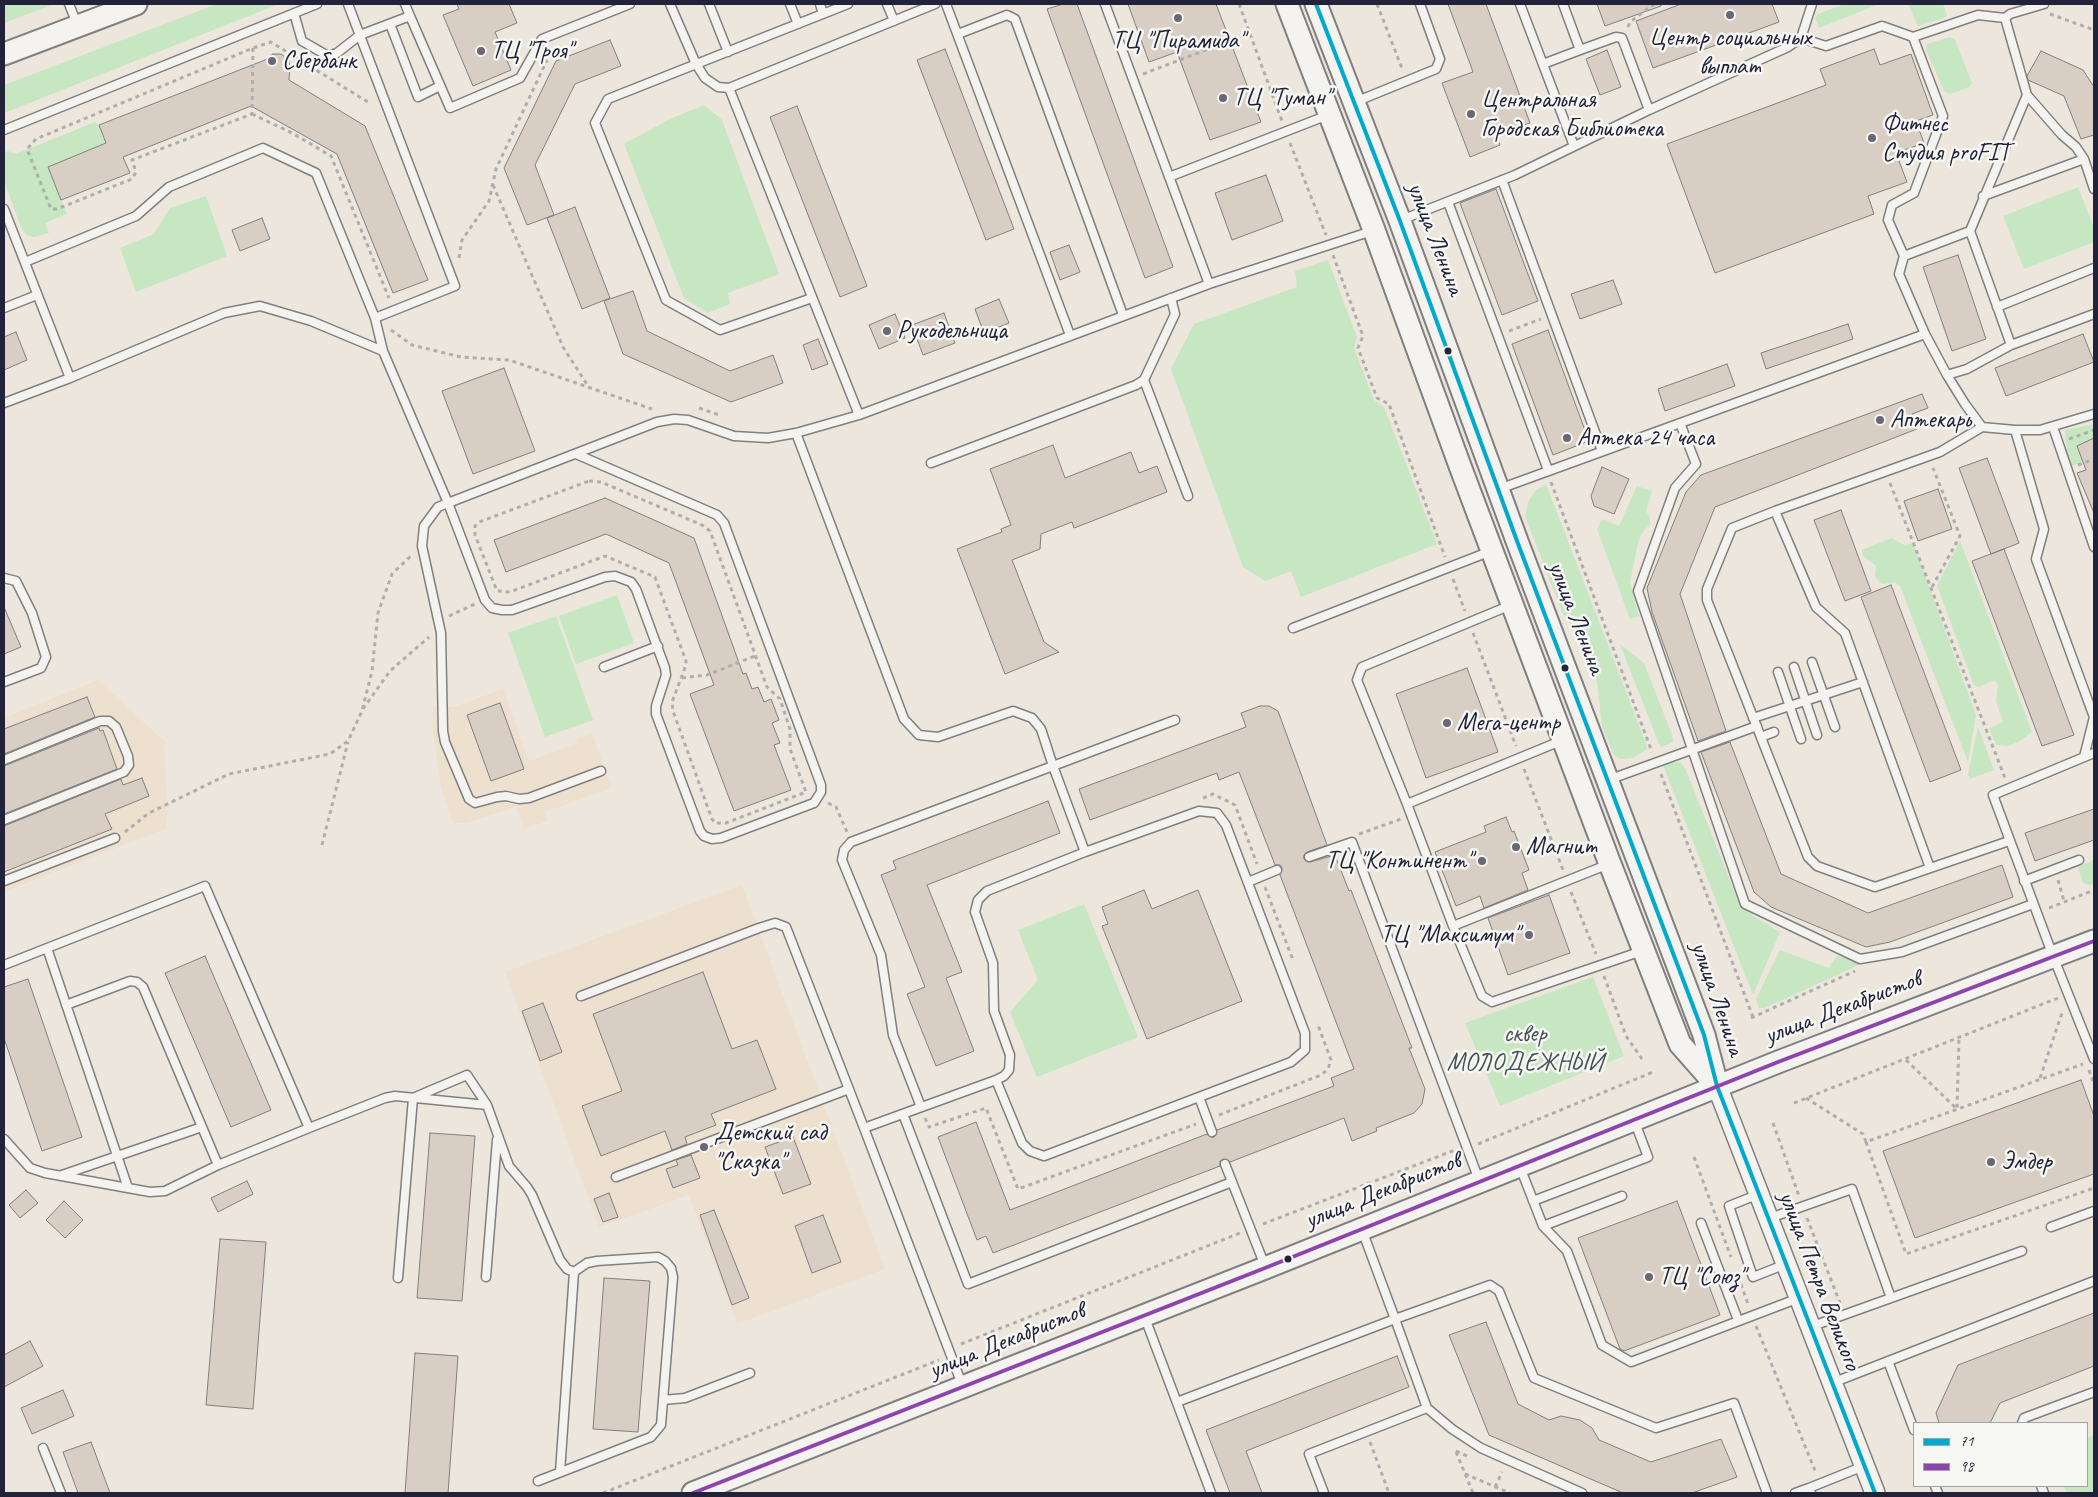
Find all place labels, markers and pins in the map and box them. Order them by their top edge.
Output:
marker: Центр социальных выплат [1724,9,1736,21]
marker: ТЦ "Пирамида" [1172,12,1184,24]
place label: Центр социальных выплат [1649,23,1811,82]
place label: ТЦ "Пирамида" [1112,26,1244,56]
place label: ТЦ "Троя" [491,36,572,66]
marker: ТЦ "Троя" [475,45,487,57]
place label: Сбербанк [282,46,356,76]
marker: Сбербанк [266,55,278,67]
place label: ТЦ "Туман" [1233,83,1330,113]
place label: Центральная Городская Библиотека [1481,85,1663,144]
marker: ТЦ "Туман" [1217,92,1229,104]
marker: Центральная Городская Библиотека [1465,108,1477,120]
place label: Фитнес Студия proFIT [1882,109,2009,168]
marker: Фитнес Студия proFIT [1866,132,1878,144]
place label: Рукодельница [897,316,1007,346]
marker: Рукодельница [881,325,893,337]
unlabelled marker [1443,346,1453,356]
place label: Аптекарь [1890,405,1971,435]
marker: Аптекарь [1874,414,1886,426]
place label: Аптека 24 часа [1577,423,1714,453]
marker: Аптека 24 часа [1561,432,1573,444]
unlabelled marker [1560,663,1570,673]
place label: Мега-центр [1457,708,1560,738]
marker: Мега-центр [1441,717,1453,729]
place label: Магнит [1526,832,1597,862]
marker: Магнит [1510,841,1522,853]
place label: ТЦ "Континент" [1325,846,1472,876]
marker: ТЦ "Континент" [1476,855,1488,867]
place label: ТЦ "Максимум" [1381,920,1519,950]
marker: ТЦ "Максимум" [1523,929,1535,941]
place label: Детский сад "Сказка" [714,1118,826,1177]
marker: Детский сад "Сказка" [698,1141,710,1153]
place label: Эмдер [2001,1147,2052,1177]
marker: Эмдер [1985,1156,1997,1168]
unlabelled marker [1283,1254,1293,1264]
place label: ТЦ "Союз" [1659,1262,1745,1292]
marker: ТЦ "Союз" [1643,1271,1655,1283]

